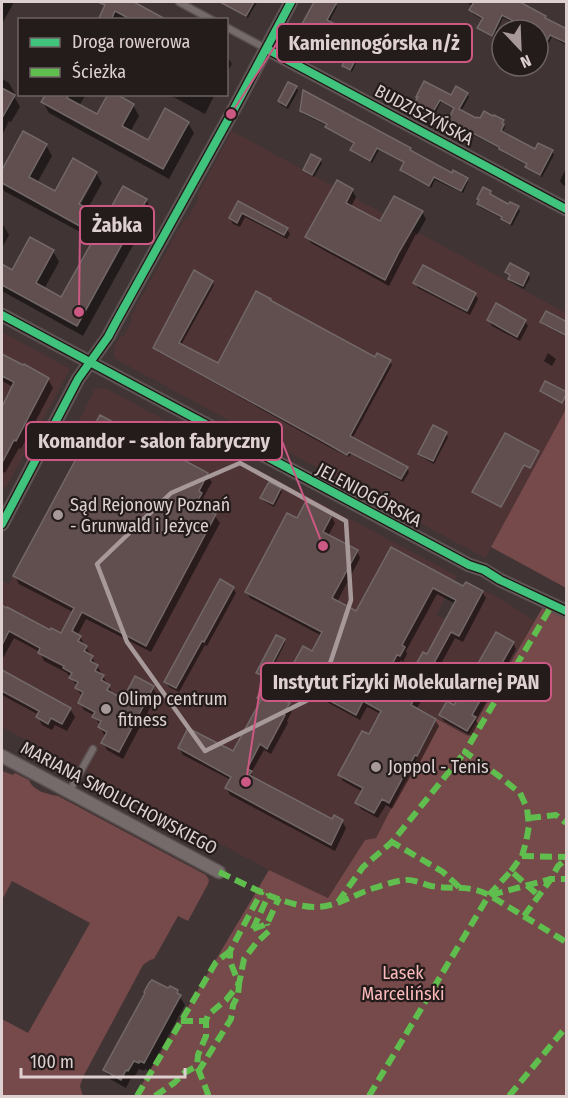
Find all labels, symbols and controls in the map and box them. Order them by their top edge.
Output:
legend [18,18,228,96]
north arrow [490,18,550,78]
callout: Kamiennogórska n/ż [277,24,472,62]
text: Droga rowerowa [72,31,191,53]
text: Kamiennogórska n/ż [288,31,460,55]
text: N [518,51,534,72]
text: Ścieżka [72,61,126,83]
street label: BUDZISZYŃSKA [371,79,478,150]
callout: Żabka [80,206,154,244]
text: Żabka [92,213,142,237]
callout: Komandor - salon fabryczny [26,422,282,460]
text: Komandor - salon fabryczny [38,429,270,453]
street label: JELENIOGÓRSKA [313,458,426,532]
place label: Sąd Rejonowy Poznań - Grunwald i Jeżyce [70,494,230,537]
marker: Sąd Rejonowy Poznań - Grunwald i Jeżyce [51,508,65,522]
callout: Instytut Fizyki Molekularnej PAN [261,663,551,701]
text: Instytut Fizyki Molekularnej PAN [273,670,539,694]
place label: Olimp centrum fitness [118,688,227,731]
marker: Olimp centrum fitness [99,702,113,716]
street label: MARIANA SMOLUCHOWSKIEGO [17,737,221,859]
place label: Joppol - Tenis [388,756,489,778]
marker: Joppol - Tenis [369,760,383,774]
park label: Lasek Marceliński [361,962,445,1005]
scale bar [21,1041,184,1079]
text: 100 m [30,1051,74,1073]

